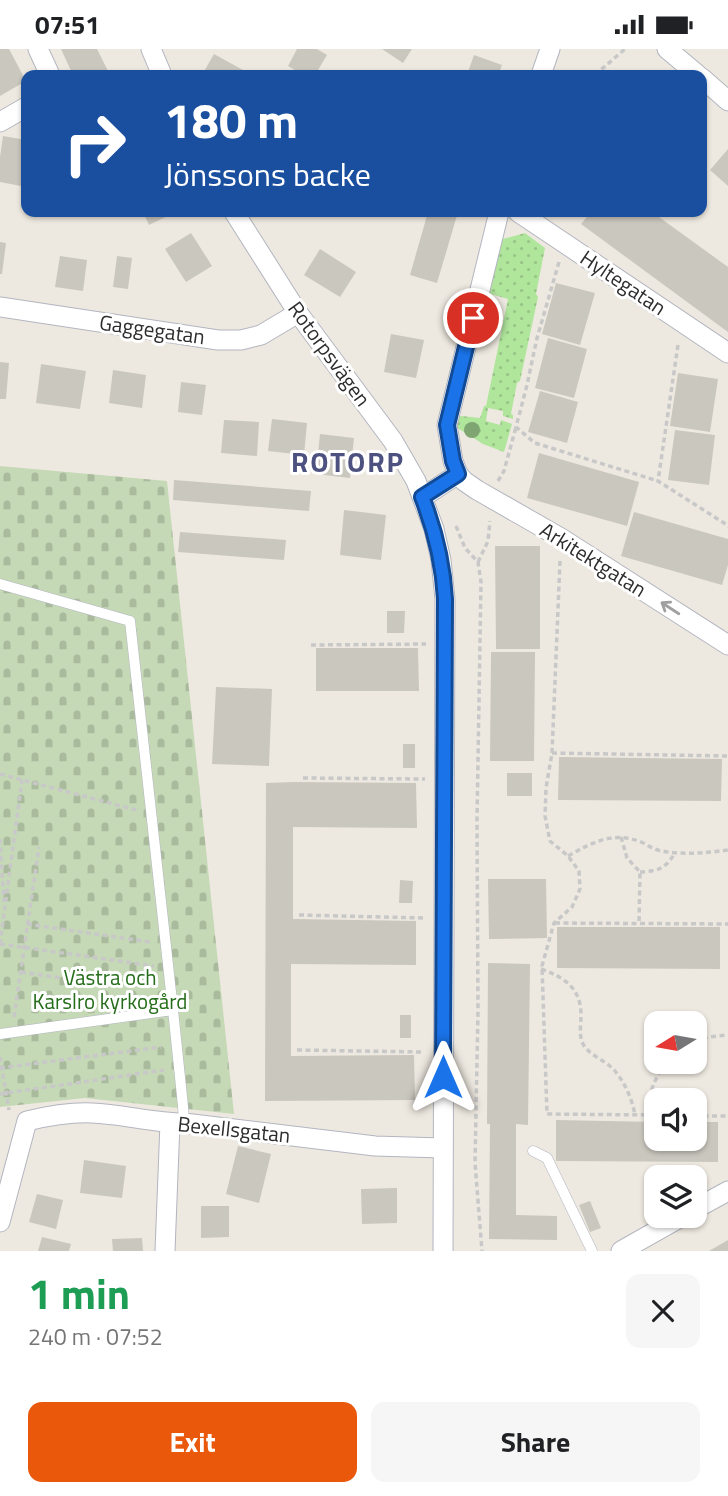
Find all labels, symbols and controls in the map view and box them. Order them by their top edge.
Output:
text: 07:51 [35,5,100,44]
text: 180 m [164,82,298,157]
icon: right [49,98,140,189]
text: Jönssons backe [164,150,371,198]
street label: Hyltegatan [574,242,673,323]
pin [443,288,503,348]
street label: Rotorpsvägen [281,294,379,413]
icon: arrive [454,299,492,337]
street label: Gaggegatan [97,306,207,352]
district label: ROTORP [291,440,405,483]
street label: Arkitektgatan [534,514,653,605]
one-way arrow [661,601,681,615]
park label: Västra och Karslro kyrkogård [33,961,187,1017]
north arrow [644,1011,707,1075]
map controls [644,1011,707,1228]
position arrow [406,1040,480,1114]
button: sound [644,1088,707,1151]
street label: Bexellsgatan [176,1107,292,1151]
button: layers [644,1165,707,1228]
text: 1 min [28,1261,130,1325]
button: close [626,1274,700,1348]
text: 240 m · 07:52 [28,1319,163,1354]
button: Exit [28,1402,357,1482]
button: Share [371,1402,700,1482]

